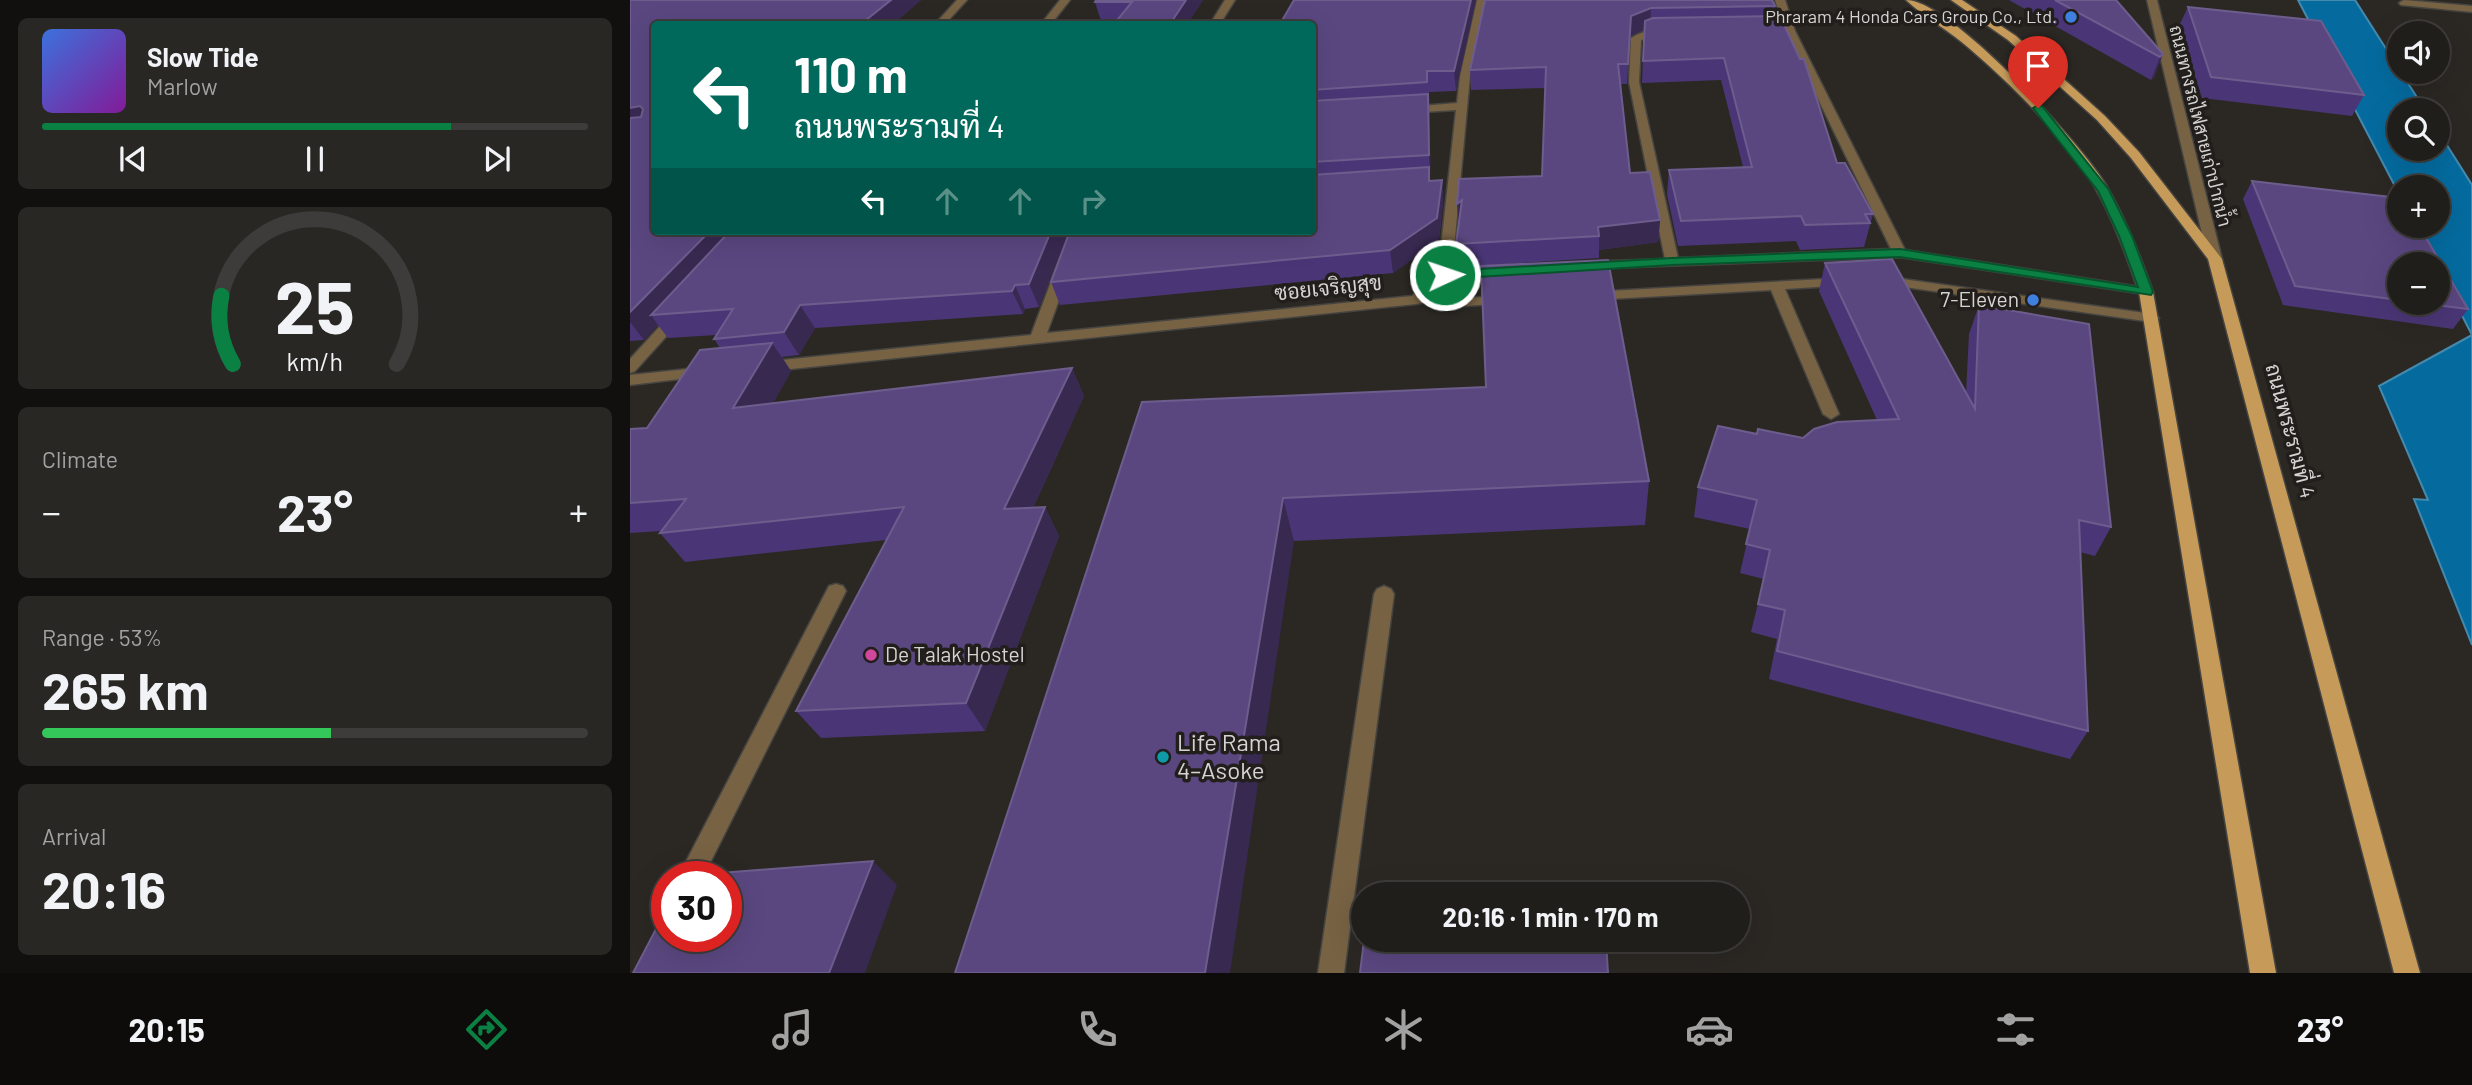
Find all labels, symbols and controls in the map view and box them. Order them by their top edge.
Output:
place label: Phraram 4 Honda Cars Group Co., Ltd. [1765,5,2057,27]
marker: Phraram 4 Honda Cars Group Co., Ltd. [2063,9,2079,25]
map controls [2387,21,2450,315]
button: sound [2387,21,2450,84]
street label: ถนนทางรถไฟสายเก่าปากน้ำ [2165,22,2241,229]
pin [2008,36,2068,108]
text: Slow Tide [147,41,259,72]
text: 110 m [794,44,908,103]
icon: arrive [2019,47,2057,85]
icon: left [679,49,770,140]
text: Marlow [147,72,218,100]
button: search [2387,98,2450,161]
text: ถนนพระรามที่ 4 [794,106,1005,144]
icon: previous [114,140,152,178]
icon: pause [296,140,334,178]
icon: next [478,140,516,178]
button: + [2387,175,2450,238]
icon: left [855,182,893,220]
icon: ahead [928,182,966,220]
icon: ahead [1001,182,1039,220]
icon: right [1074,182,1112,220]
position arrow [1408,238,1482,312]
button: − [2387,252,2450,315]
text: 25 [275,261,355,349]
street label: ซอยเจริญสุข [1273,268,1383,308]
place label: 7-Eleven [1940,286,2019,311]
marker: 7-Eleven [2025,292,2041,308]
text: km/h [287,346,343,376]
street label: ถนนพระรามที่ 4 [2261,359,2327,501]
text: Climate [42,445,118,473]
text: 23° [277,480,353,542]
text: − [42,488,61,534]
text: + [569,488,588,534]
text: Range · 53% [42,623,162,651]
place label: De Talak Hostel [885,641,1025,666]
marker: De Talak Hostel [863,647,879,663]
text: 265 km [42,658,209,720]
place label: Life Rama 4–Asoke [1177,727,1281,784]
marker: Life Rama 4–Asoke [1155,749,1171,765]
text: Arrival [42,822,106,850]
text: 20:16 [42,857,166,919]
speed limit sign: 30 [651,861,742,952]
text: 20:16 · 1 min · 170 m [1443,901,1658,932]
icon: directions [462,1005,511,1054]
icon: music [768,1005,817,1054]
icon: phone [1073,1005,1122,1054]
icon: climate [1379,1005,1428,1054]
icon: car [1685,1005,1734,1054]
icon: filters [1991,1005,2040,1054]
text: 20:15 [128,1010,205,1048]
text: 23° [2297,1010,2344,1048]

